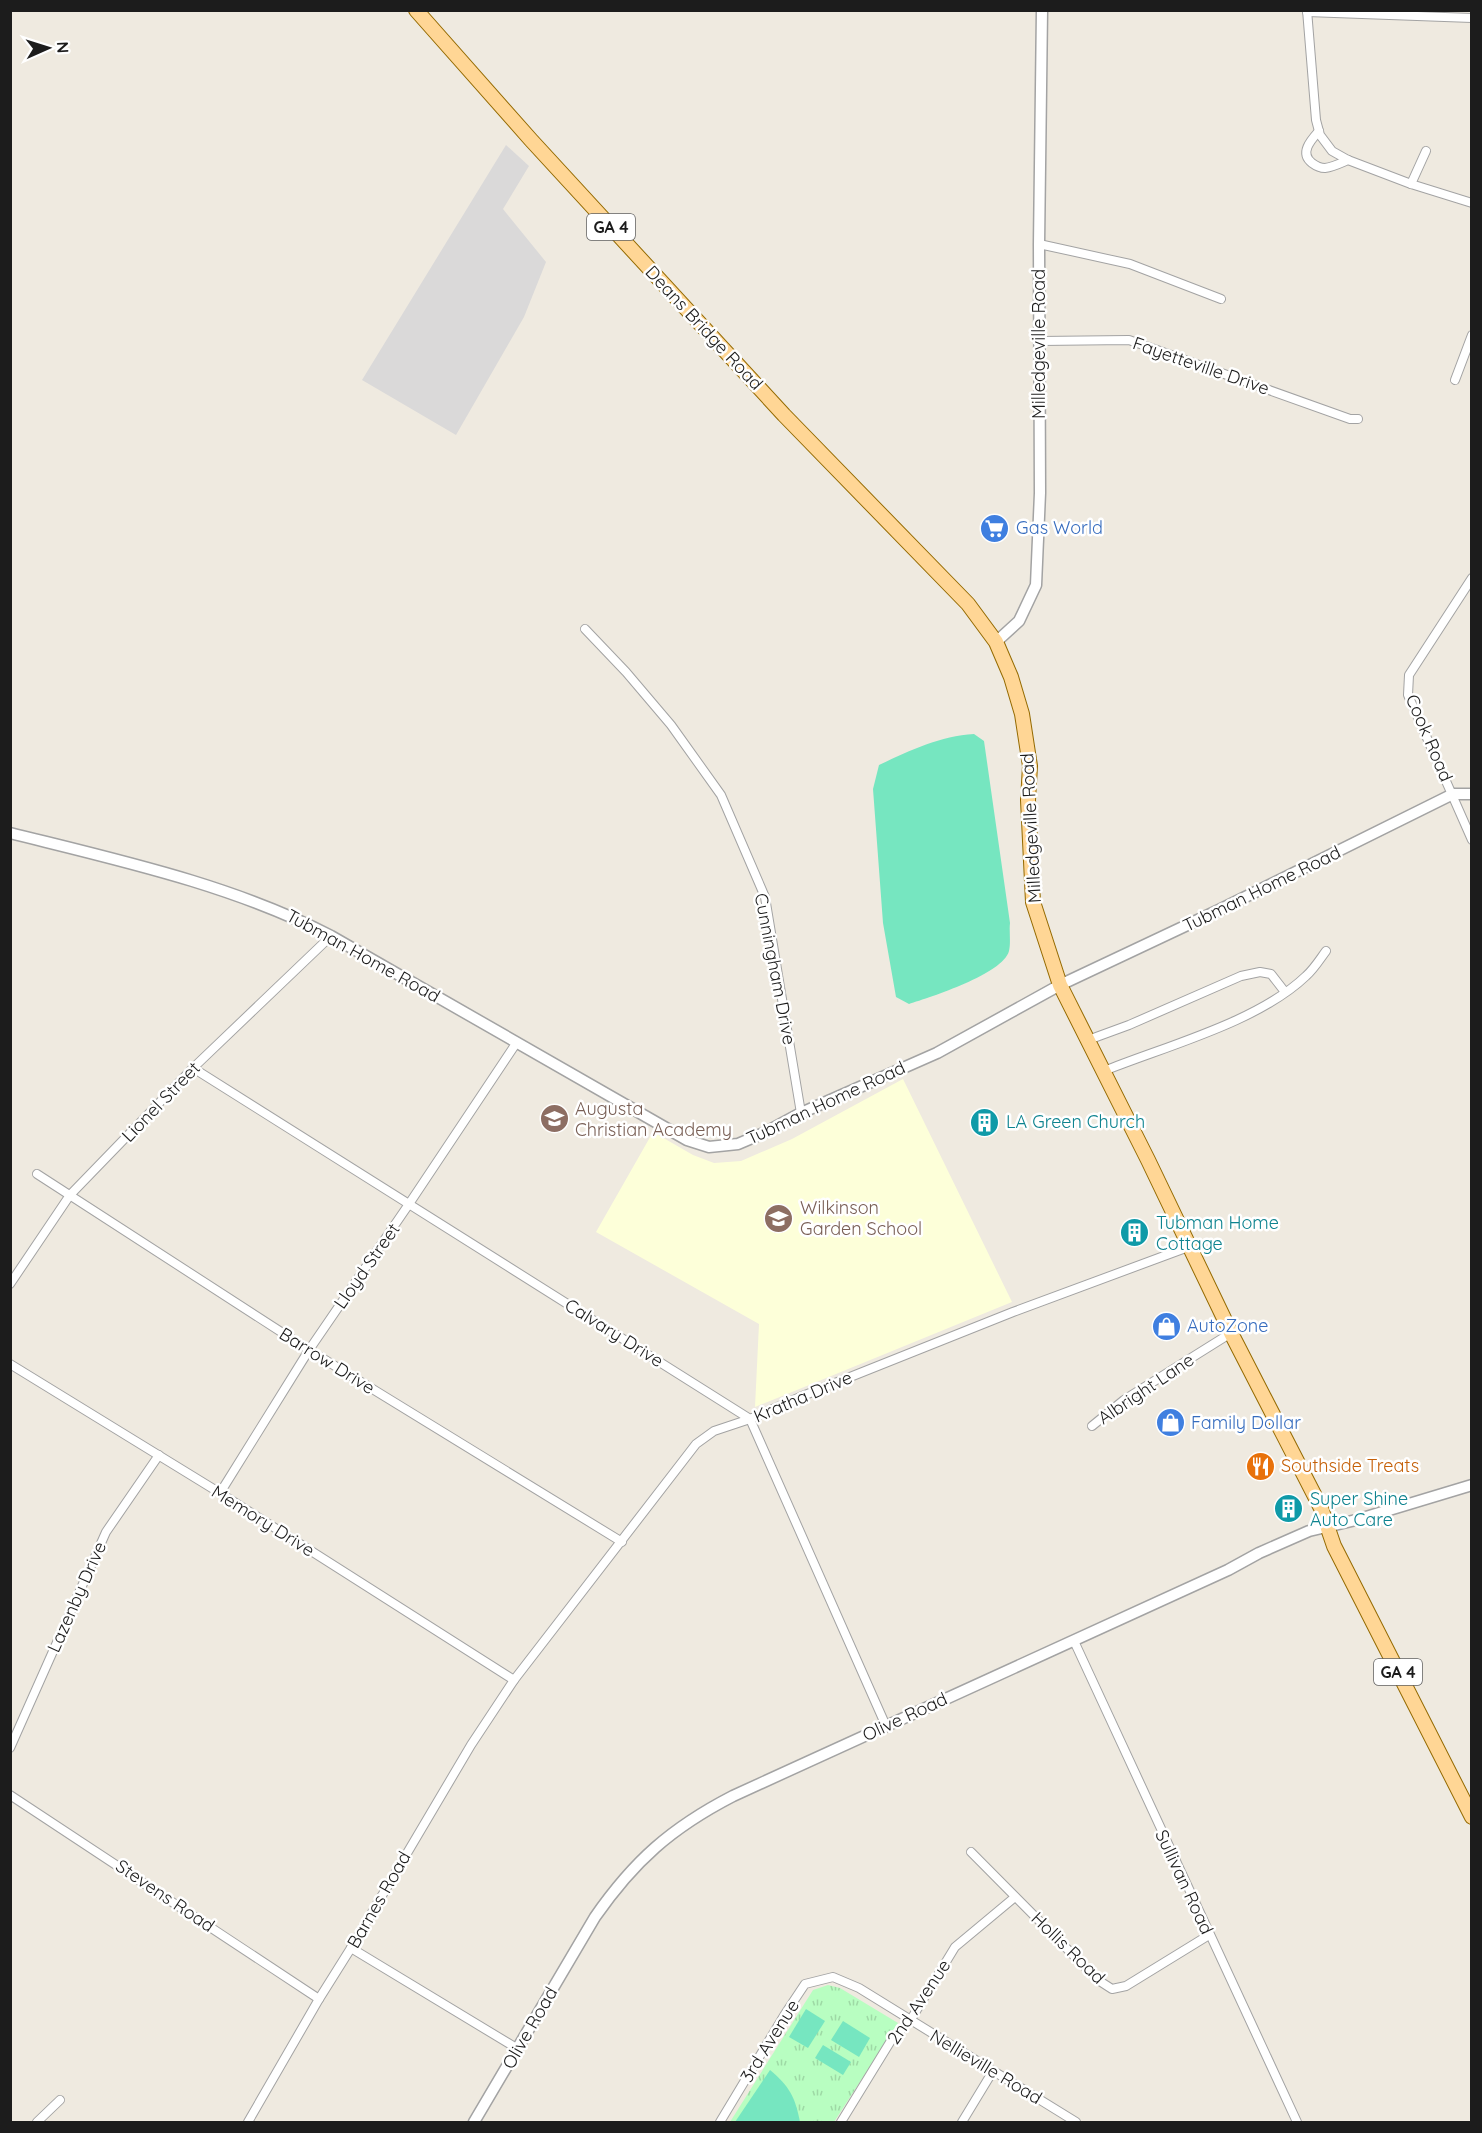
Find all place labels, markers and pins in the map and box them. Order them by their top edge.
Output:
supermarket icon: Gas World [979,512,1011,544]
place label: Gas World [1016,516,1103,539]
place label: Augusta Christian Academy [575,1097,732,1141]
school or university icon: Augusta Christian Academy [538,1103,570,1135]
building icon: LA Green Church [969,1106,1001,1138]
place label: LA Green Church [1006,1110,1145,1133]
place label: Wilkinson Garden School [800,1196,922,1240]
school or university icon: Wilkinson Garden School [763,1202,795,1234]
place label: Tubman Home Cottage [1156,1211,1279,1255]
building icon: Tubman Home Cottage [1119,1217,1151,1249]
shop icon: AutoZone [1150,1310,1182,1342]
place label: AutoZone [1187,1314,1268,1337]
shop icon: Family Dollar [1154,1407,1186,1439]
place label: Family Dollar [1191,1411,1301,1434]
restaurant icon: Southside Treats [1244,1450,1276,1482]
place label: Southside Treats [1281,1454,1419,1477]
place label: Super Shine Auto Care [1310,1487,1408,1531]
building icon: Super Shine Auto Care [1273,1493,1305,1525]

